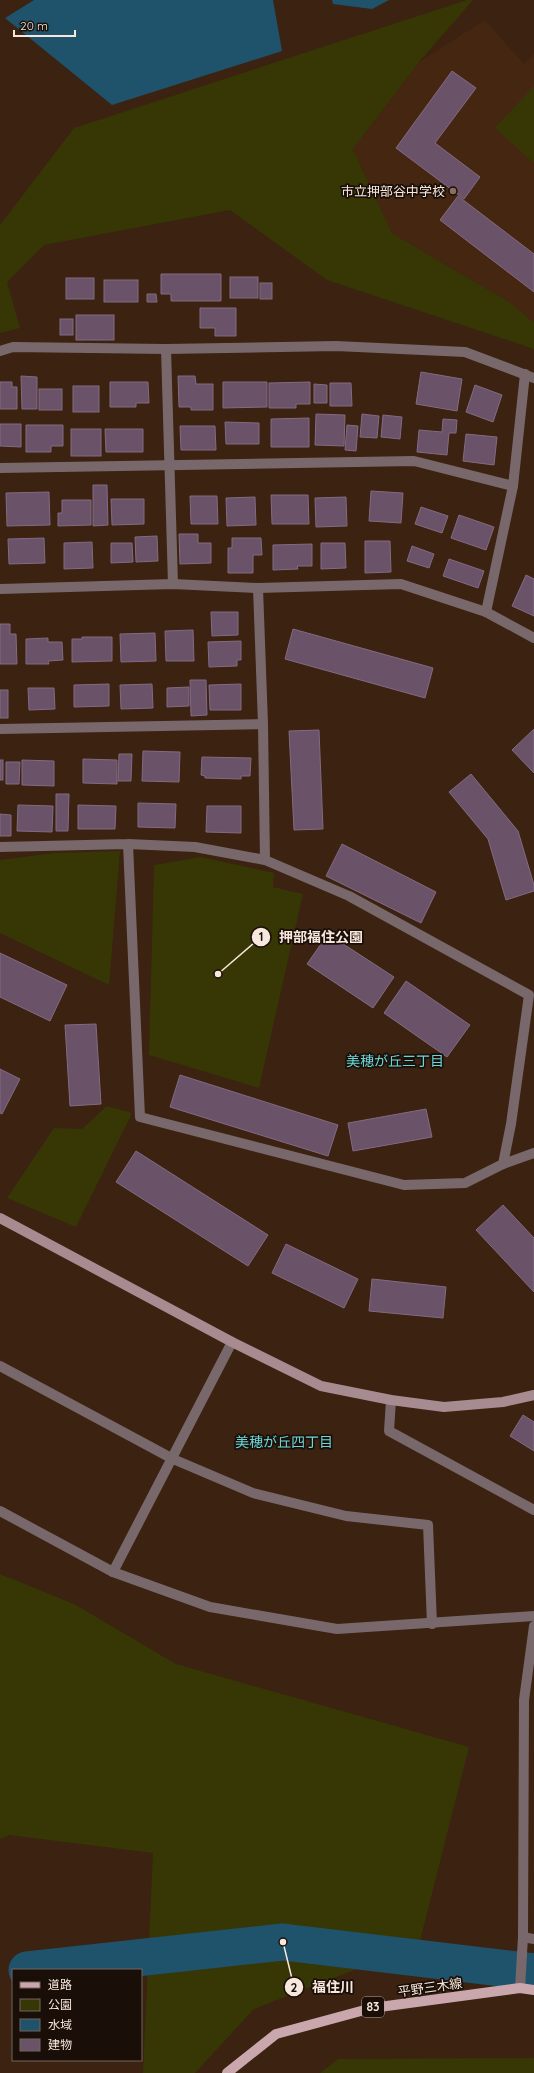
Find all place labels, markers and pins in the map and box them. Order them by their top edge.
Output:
place label: 市立押部谷中学校 [341,183,445,199]
marker: 市立押部谷中学校 [448,186,458,196]
callout: 押部福住公園 [251,924,371,950]
callout: 福住川 [284,1974,362,2000]

